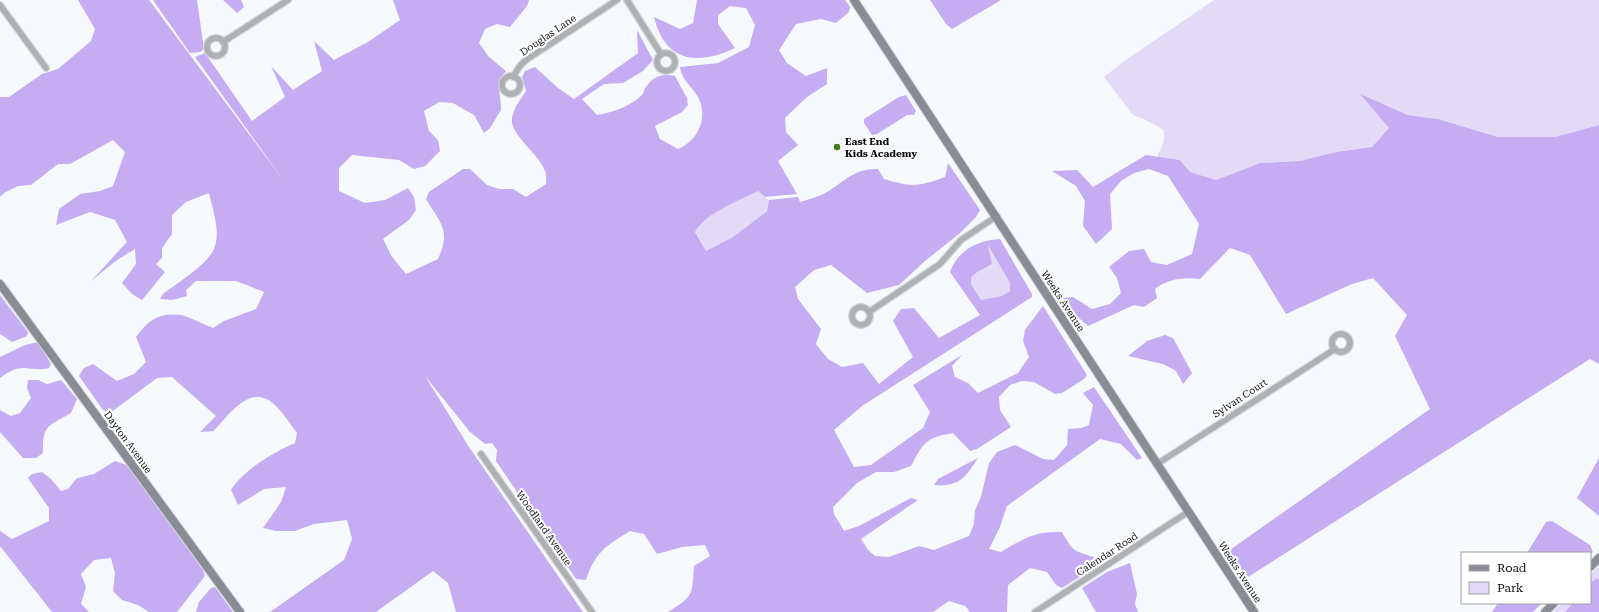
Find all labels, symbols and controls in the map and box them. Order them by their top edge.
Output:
street label: Douglas Lane [518,12,579,58]
place label: East End Kids Academy [845,136,917,159]
marker: East End Kids Academy [832,142,842,152]
street label: Weeks Avenue [1039,269,1087,334]
street label: Sylvan Court [1211,376,1270,420]
street label: Dayton Avenue [102,409,154,475]
street label: Woodland Avenue [514,489,574,568]
street label: Calendar Road [1074,530,1140,578]
street label: Weeks Avenue [1216,540,1264,605]
legend [1461,552,1591,604]
text: Road [1497,561,1527,575]
text: Park [1497,581,1524,595]

